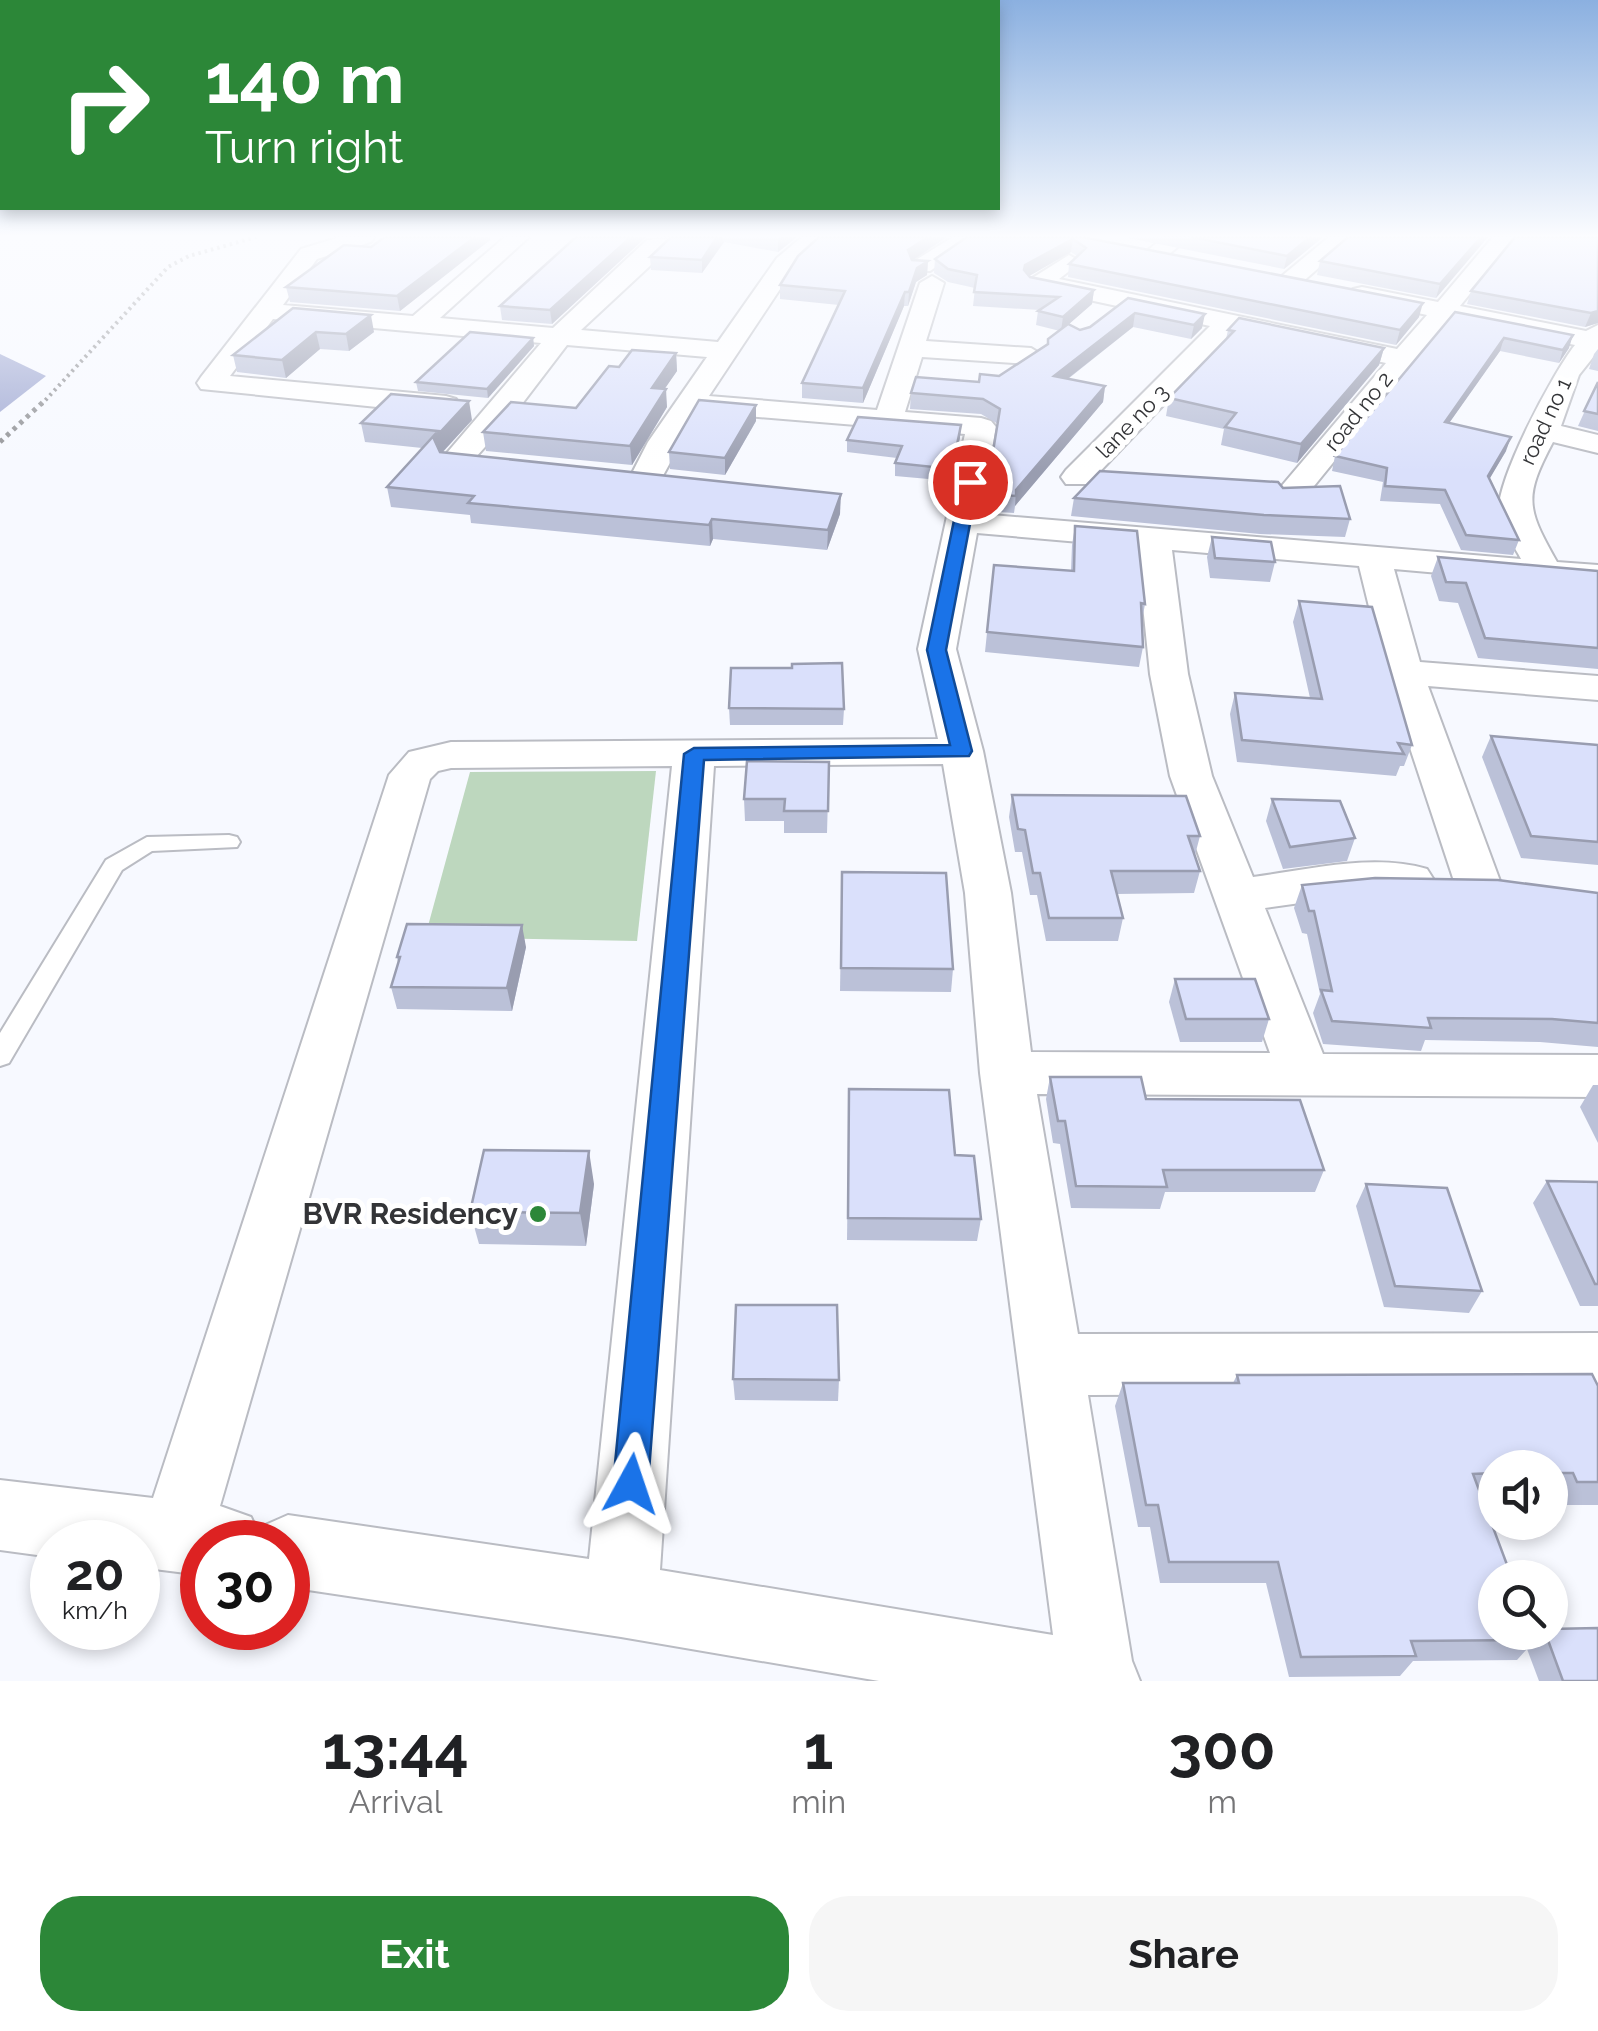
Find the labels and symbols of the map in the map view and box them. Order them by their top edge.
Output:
street label: road no 2 [1318,366,1398,456]
street label: road no 1 [1514,374,1576,468]
street label: lane no 3 [1090,379,1174,463]
pin [928,440,1013,525]
place label: BVR Residency [302,1196,518,1231]
marker: BVR Residency [527,1203,549,1225]
position arrow [579,1432,683,1536]
speed limit sign: 30 [180,1520,310,1650]

